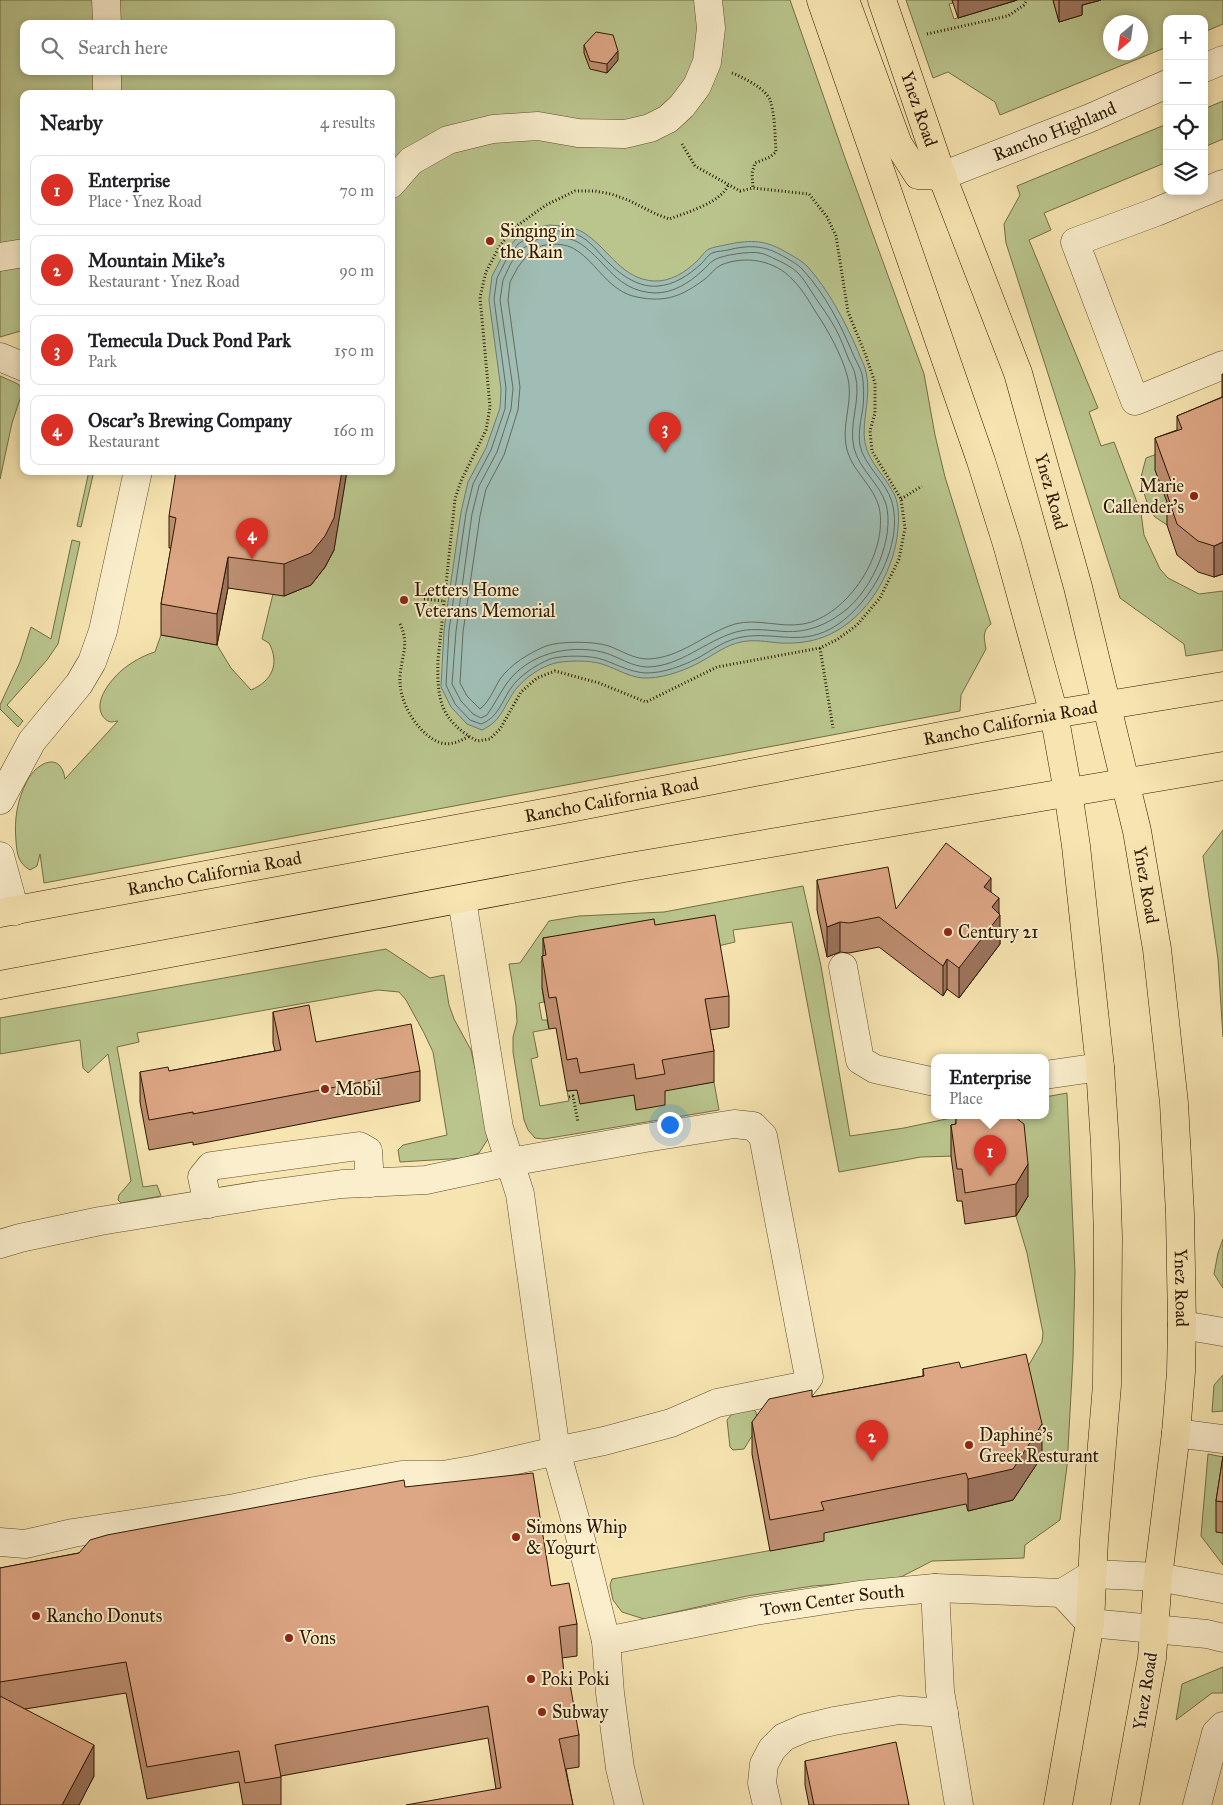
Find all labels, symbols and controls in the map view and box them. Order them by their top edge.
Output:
north arrow [1103,15,1148,60]
map controls [1163,15,1208,195]
button: + [1163,15,1208,60]
search box [20,20,395,75]
icon: search [38,34,66,62]
text: Search here [78,36,168,59]
button: − [1163,60,1208,105]
street label: Ynez Road [896,68,942,150]
street label: Rancho Highland [990,97,1120,166]
button: locate [1163,105,1208,150]
text: Nearby [40,110,103,136]
text: 4 results [320,113,375,132]
button: layers [1163,150,1208,195]
text: Enterprise [88,169,170,192]
text: 1 [54,181,60,200]
text: 70 m [339,181,374,200]
text: Place · Ynez Road [88,192,202,211]
place label: Singing in the Rain [500,220,575,263]
marker: Singing in the Rain [484,235,496,247]
text: Mountain Mike's [88,249,225,272]
text: 2 [53,261,61,280]
text: 90 m [339,261,374,280]
text: Restaurant · Ynez Road [88,272,240,291]
text: Temecula Duck Pond Park [88,329,291,352]
text: 3 [54,341,60,360]
text: 150 m [334,341,374,360]
text: Park [88,352,117,371]
text: Oscar’s Brewing Company [88,409,292,432]
pin: 3 [649,412,681,453]
text: 4 [53,421,61,440]
text: 160 m [333,421,374,440]
text: Restaurant [88,432,160,451]
street label: Ynez Road [1030,451,1072,532]
place label: Marie Callender's [1103,475,1184,518]
marker: Marie Callender's [1188,490,1200,502]
pin: 4 [236,518,268,559]
place label: Letters Home Veterans Memorial [413,579,556,622]
marker: Letters Home Veterans Memorial [398,594,410,606]
street label: Rancho California Road [921,696,1099,750]
street label: Rancho California Road [523,772,701,827]
street label: Ynez Road [1129,844,1164,925]
street label: Rancho California Road [125,847,303,900]
place label: Century 21 [958,921,1038,943]
marker: Century 21 [942,926,954,938]
popup [931,1054,1049,1119]
text: Enterprise [949,1066,1031,1089]
place label: Mobil [335,1078,381,1100]
marker: Mobil [319,1083,331,1095]
text: Place [949,1089,983,1108]
your location [657,1112,683,1138]
pin: 1 [974,1135,1006,1176]
street label: Ynez Road [1170,1248,1193,1327]
pin: 2 [856,1420,888,1461]
place label: Daphine’s Greek Resturant [979,1424,1100,1467]
marker: Daphine’s Greek Resturant [963,1439,975,1451]
place label: Simons Whip & Yogurt [526,1516,627,1560]
marker: Simons Whip & Yogurt [510,1531,522,1543]
street label: Town Center South [759,1580,905,1621]
place label: Rancho Donuts [46,1605,162,1627]
marker: Rancho Donuts [30,1610,42,1622]
place label: Vons [298,1627,336,1649]
marker: Vons [283,1632,295,1644]
street label: Ynez Road [1128,1651,1162,1731]
place label: Poki Poki [541,1668,609,1690]
marker: Poki Poki [525,1673,537,1685]
place label: Subway [552,1701,609,1723]
marker: Subway [536,1706,548,1718]

